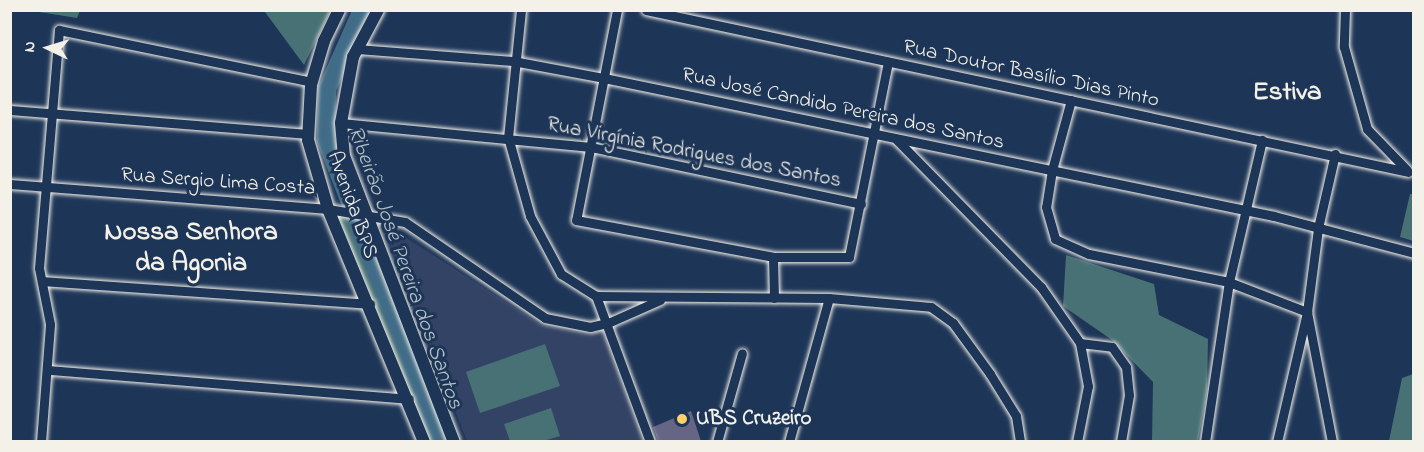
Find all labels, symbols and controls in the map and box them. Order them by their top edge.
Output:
north arrow [18,18,78,78]
street label: Rua Doutor Basílio Dias Pinto [901,35,1161,113]
text: N [18,41,42,53]
street label: Rua José Candido Pereira dos Santos [679,62,1007,156]
district label: Estiva [1252,77,1322,109]
street label: Rua Virgínia Rodrigues dos Santos [545,112,843,194]
water label: Ribeirão José Pereira dos Santos [341,123,467,413]
street label: Avenida BPS [321,148,383,262]
street label: Rua Sergio Lima Costa [120,163,316,201]
district label: Nossa Senhora da Agonia [104,216,278,279]
place label: UBS Cruzeiro [696,406,812,432]
marker: UBS Cruzeiro [673,410,691,428]

